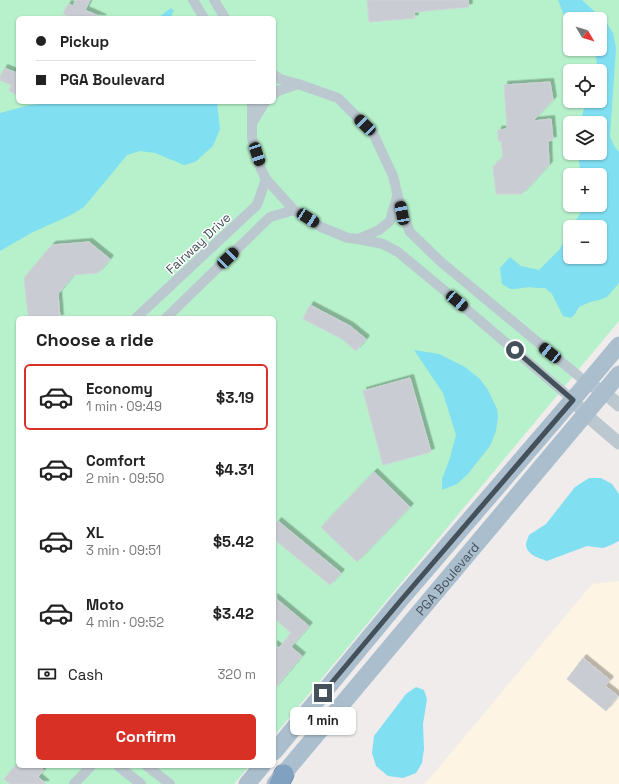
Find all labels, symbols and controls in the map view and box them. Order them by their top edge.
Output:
north arrow [563,12,607,56]
map controls [563,12,607,264]
text: Pickup [60,32,109,51]
button: locate [563,64,607,108]
text: PGA Boulevard [60,70,165,89]
car [352,112,378,138]
button: layers [563,116,607,160]
car [248,141,266,167]
button: + [563,168,607,212]
car [394,200,410,226]
car [295,206,321,230]
street label: Fairway Drive [162,209,234,278]
button: − [563,220,607,264]
car [215,245,241,271]
car [444,289,470,313]
text: Choose a ride [36,328,154,351]
route start [506,341,524,359]
car [537,341,563,365]
icon: car [38,379,74,415]
text: Economy [86,379,153,398]
text: $3.19 [216,388,254,407]
text: 1 min · 09:49 [86,398,162,415]
icon: car [38,451,74,487]
text: Comfort [86,451,146,470]
text: $4.31 [215,460,254,479]
text: 2 min · 09:50 [86,470,164,487]
icon: car [38,523,74,559]
text: XL [86,523,104,542]
text: $5.42 [213,532,254,551]
street label: PGA Boulevard [412,539,483,619]
text: 3 min · 09:51 [86,542,161,559]
icon: car [38,595,74,631]
text: Moto [86,595,124,614]
text: $3.42 [213,604,254,623]
text: 4 min · 09:52 [86,614,164,631]
icon: cash [36,663,58,685]
text: Cash [68,665,103,684]
text: 320 m [217,666,256,683]
route end [314,684,332,702]
callout: 1 min [290,707,356,735]
text: 1 min [307,712,339,729]
button: Confirm [36,714,256,760]

